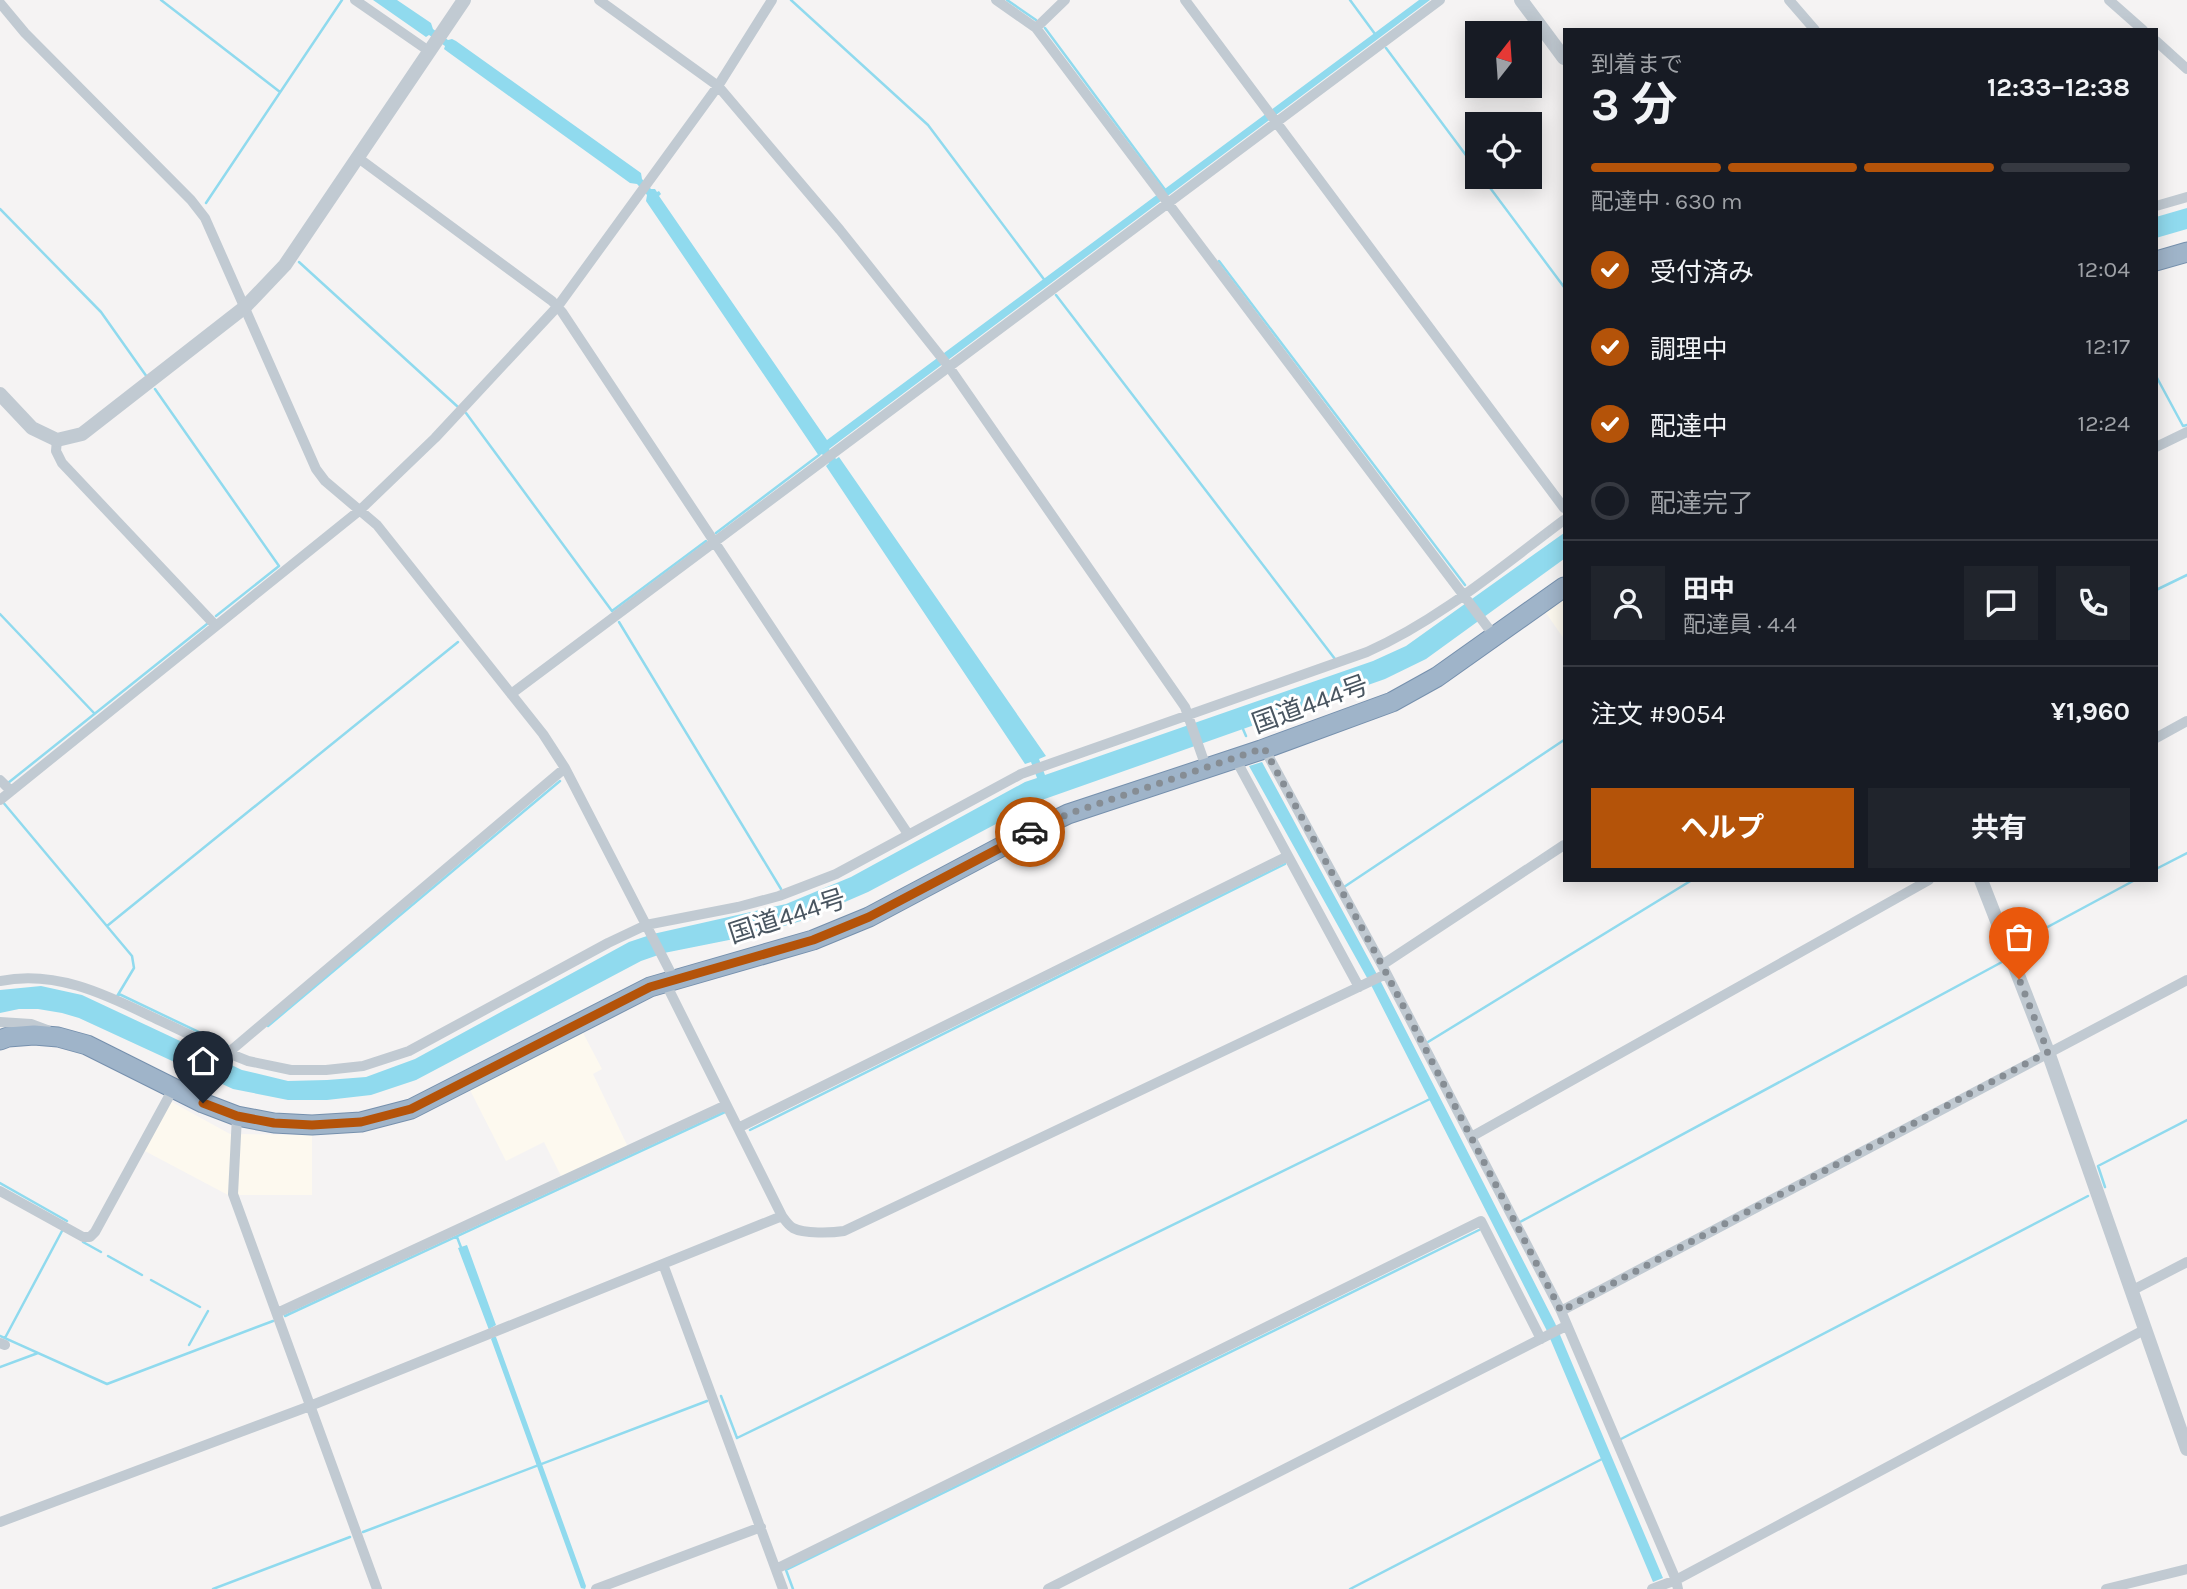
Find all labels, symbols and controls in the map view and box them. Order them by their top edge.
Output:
north arrow [1465,21,1542,98]
map controls [1465,21,1542,189]
text: 到着まで [1591,51,1683,78]
text: 12:33–12:38 [1987,72,2130,103]
text: 3 分 [1591,78,1677,132]
button: locate [1465,112,1542,189]
text: 配達中 · 630 m [1591,188,1742,215]
icon: check [1591,251,1629,289]
text: 12:04 [2077,256,2130,283]
text: 受付済み [1650,257,1754,288]
icon: check [1591,328,1629,366]
text: 12:17 [2085,333,2130,360]
text: 調理中 [1650,334,1728,365]
icon: check [1591,405,1629,443]
text: 12:24 [2078,410,2130,437]
text: 配達中 [1650,411,1728,442]
text: 配達完了 [1650,488,1754,519]
button: person [1591,566,1665,640]
button: chat [1964,566,2038,640]
button: phone [2056,566,2130,640]
text: 田中 [1683,574,1735,605]
text: 配達員 · 4.4 [1683,611,1797,638]
street label: 国道444号 [1248,669,1373,740]
text: ¥1,960 [2051,696,2130,727]
text: 注文 #9054 [1591,699,1725,730]
button: ヘルプ [1591,788,1854,868]
button: 共有 [1868,788,2130,868]
courier [995,797,1065,867]
icon: car [1011,813,1049,851]
street label: 国道444号 [725,883,850,950]
pin [1989,907,2049,979]
icon: bag [2000,918,2038,956]
pin [173,1031,233,1103]
icon: home [184,1042,222,1080]

